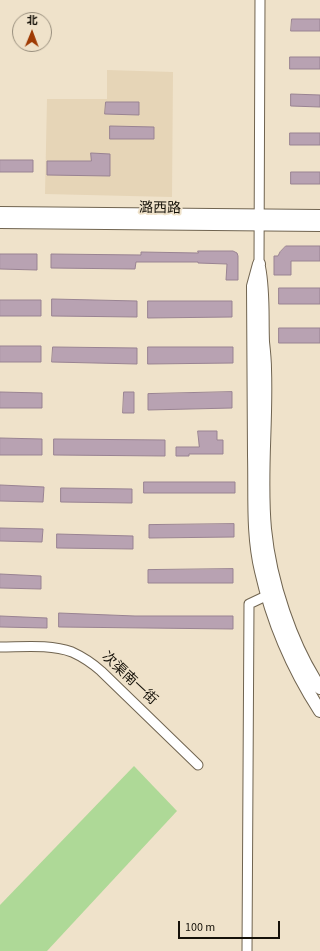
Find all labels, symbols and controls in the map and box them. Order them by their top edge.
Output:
north arrow [12,12,52,52]
text: 北 [27,13,38,28]
street label: 潞西路 [139,200,181,218]
street label: 次渠南一街 [98,649,160,709]
scale bar [180,913,282,939]
text: 100 m [185,919,215,936]

